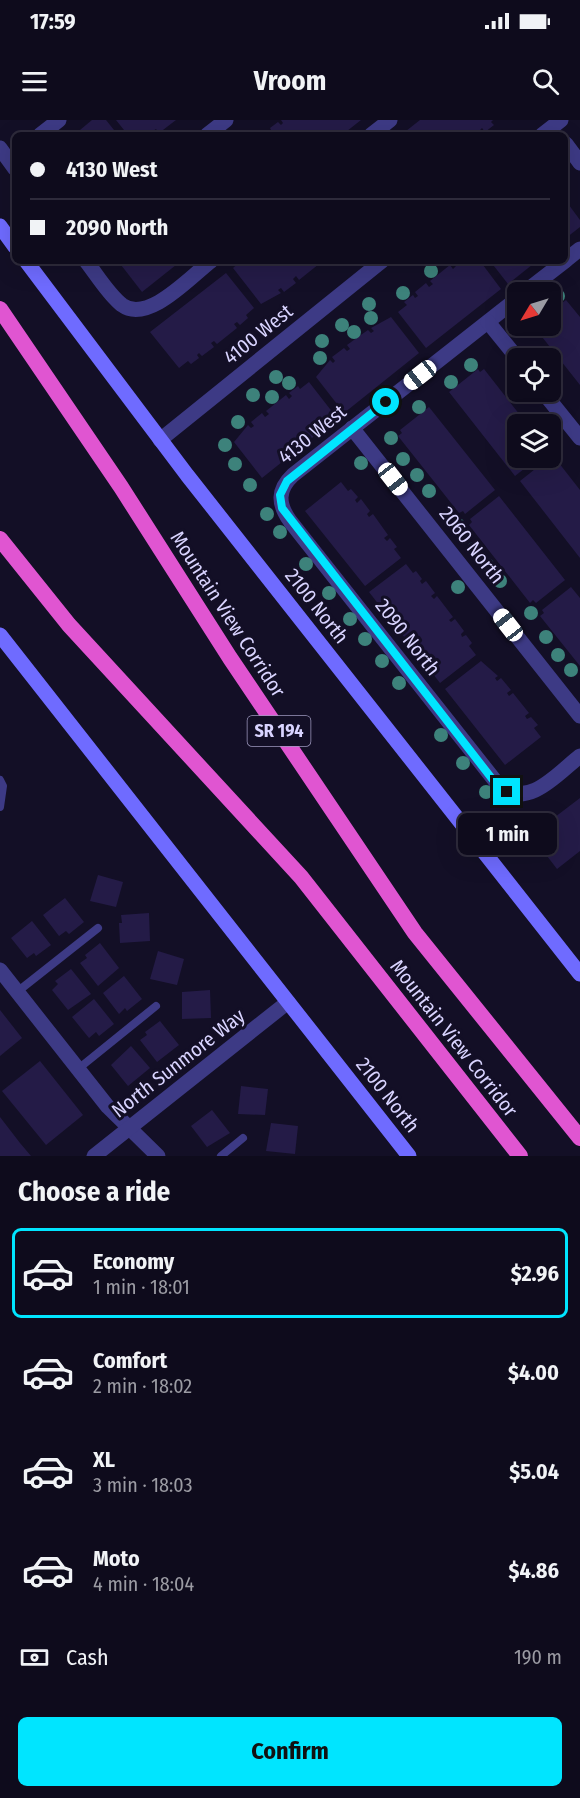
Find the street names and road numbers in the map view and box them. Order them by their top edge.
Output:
street label: 4100 West [219,299,298,369]
street label: 4130 West [273,399,351,469]
street label: 2060 North [435,502,509,588]
street label: Mountain View Corridor [165,527,291,701]
street label: 2100 North [280,564,354,648]
street label: 2090 North [371,594,445,680]
road number: SR 194 [248,716,310,746]
street label: Mountain View Corridor [385,955,523,1121]
street label: North Sunmore Way [107,1004,249,1122]
street label: 2100 North [351,1053,425,1137]

